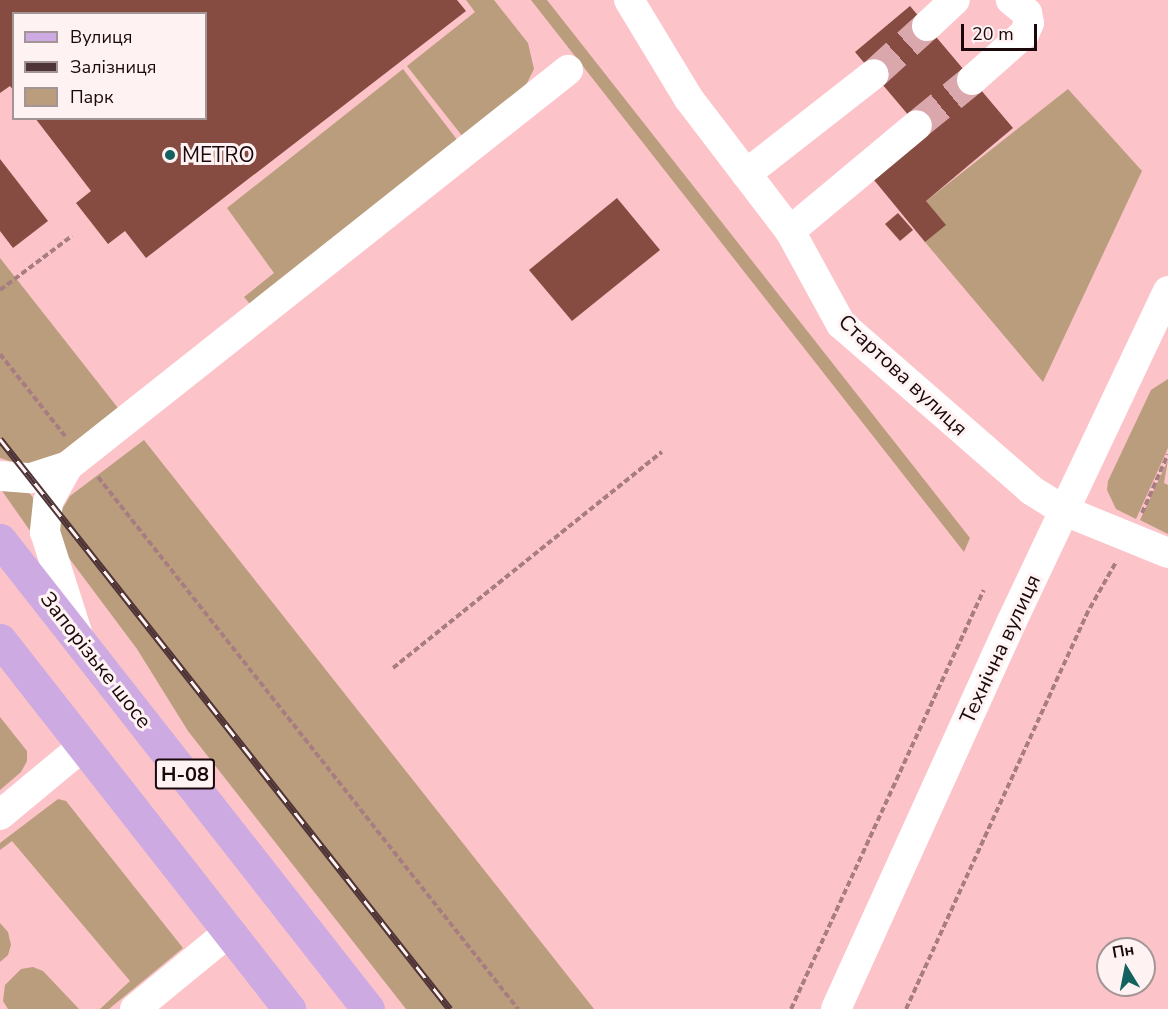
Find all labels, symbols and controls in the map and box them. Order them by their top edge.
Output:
legend [12,12,207,120]
scale bar [964,12,1040,50]
text: 20 m [972,22,1014,46]
text: Вулиця [70,25,132,49]
text: Залізниця [70,55,156,79]
text: Парк [70,85,113,109]
place label: METRO [182,142,255,168]
marker: METRO [163,148,177,162]
street label: Стартова вулиця [833,309,973,441]
street label: Технічна вулиця [954,570,1046,728]
street label: Запорізьке шосе [35,587,157,733]
road number: Н-08 [154,757,216,791]
north arrow [1096,937,1156,997]
text: Пн [1110,939,1136,964]

